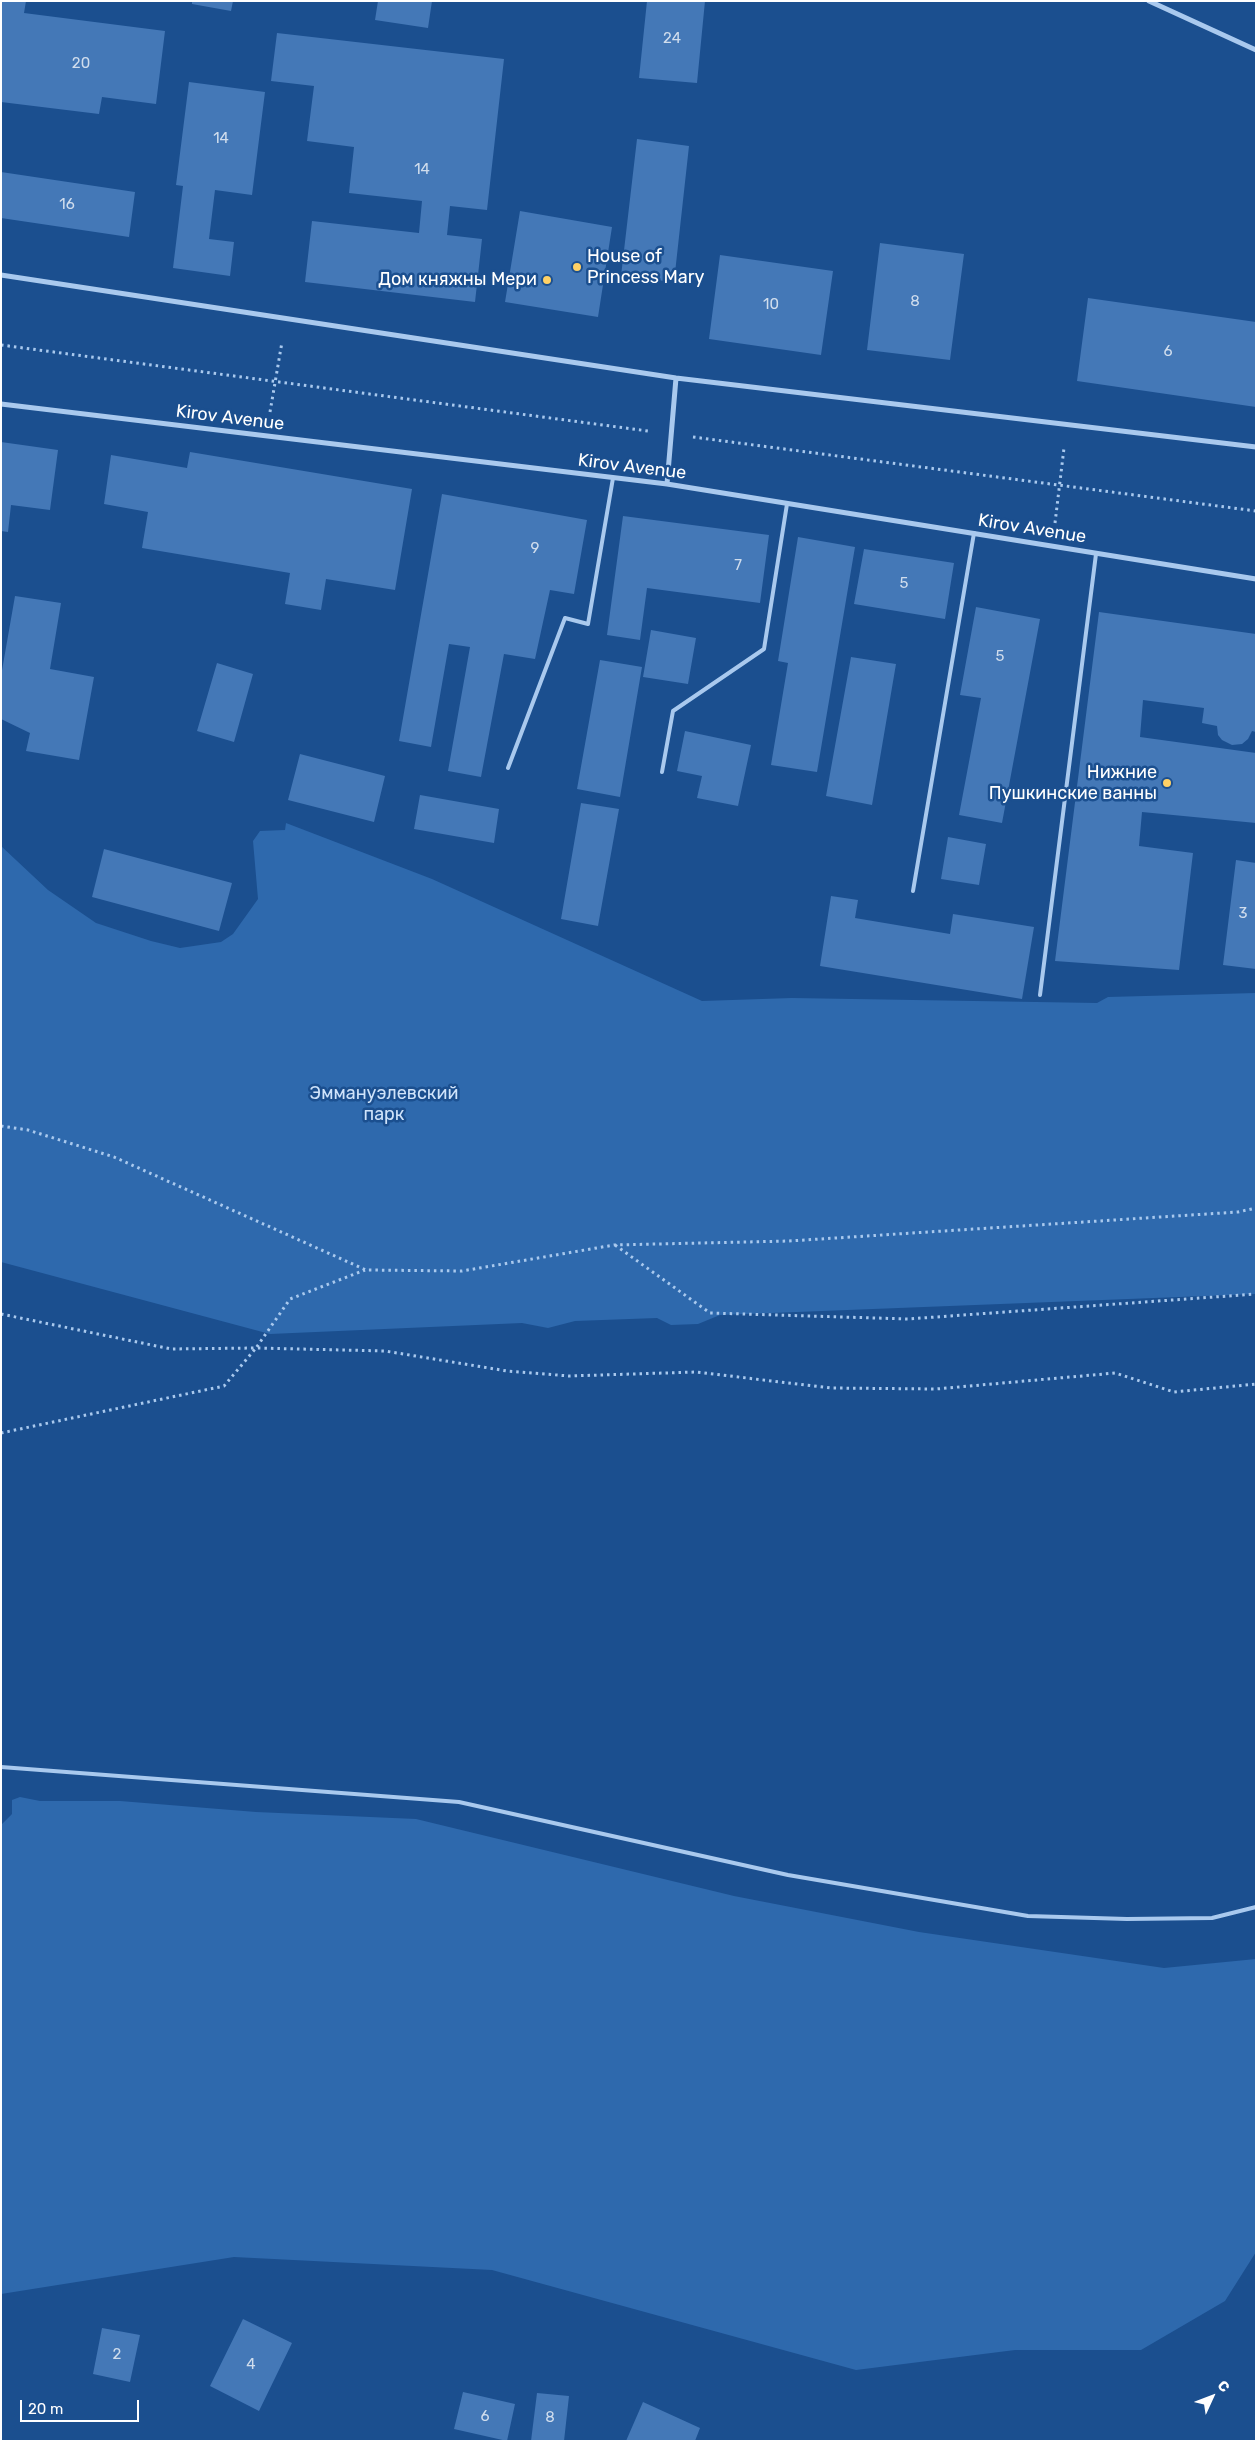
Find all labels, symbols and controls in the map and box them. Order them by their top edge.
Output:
house number: 24 [663,30,681,48]
house number: 20 [72,55,90,73]
house number: 14 [213,130,229,148]
house number: 14 [414,161,430,179]
house number: 16 [59,196,75,214]
place label: House of Princess Mary [587,246,704,288]
marker: House of Princess Mary [571,261,583,273]
place label: Дом княжны Мери [378,269,537,291]
marker: Дом княжны Мери [541,274,553,286]
house number: 8 [910,293,920,311]
house number: 10 [763,296,779,314]
house number: 6 [1163,343,1173,361]
street label: Kirov Avenue [174,401,286,435]
street label: Kirov Avenue [576,450,688,484]
street label: Kirov Avenue [976,510,1088,548]
house number: 9 [531,540,539,558]
house number: 7 [734,557,742,575]
house number: 5 [900,575,908,593]
house number: 5 [996,648,1004,666]
place label: Нижние Пушкинские ванны [989,762,1157,804]
marker: Нижние Пушкинские ванны [1161,777,1173,789]
house number: 3 [1238,905,1248,923]
park label: Эммануэлевский парк [310,1083,458,1126]
house number: 2 [113,2346,121,2364]
house number: 4 [246,2356,256,2374]
north arrow [1187,2372,1237,2422]
text: С [1214,2377,1233,2396]
scale bar [22,2390,141,2422]
text: 20 m [28,2400,63,2418]
house number: 6 [480,2408,490,2426]
house number: 8 [545,2409,555,2427]

